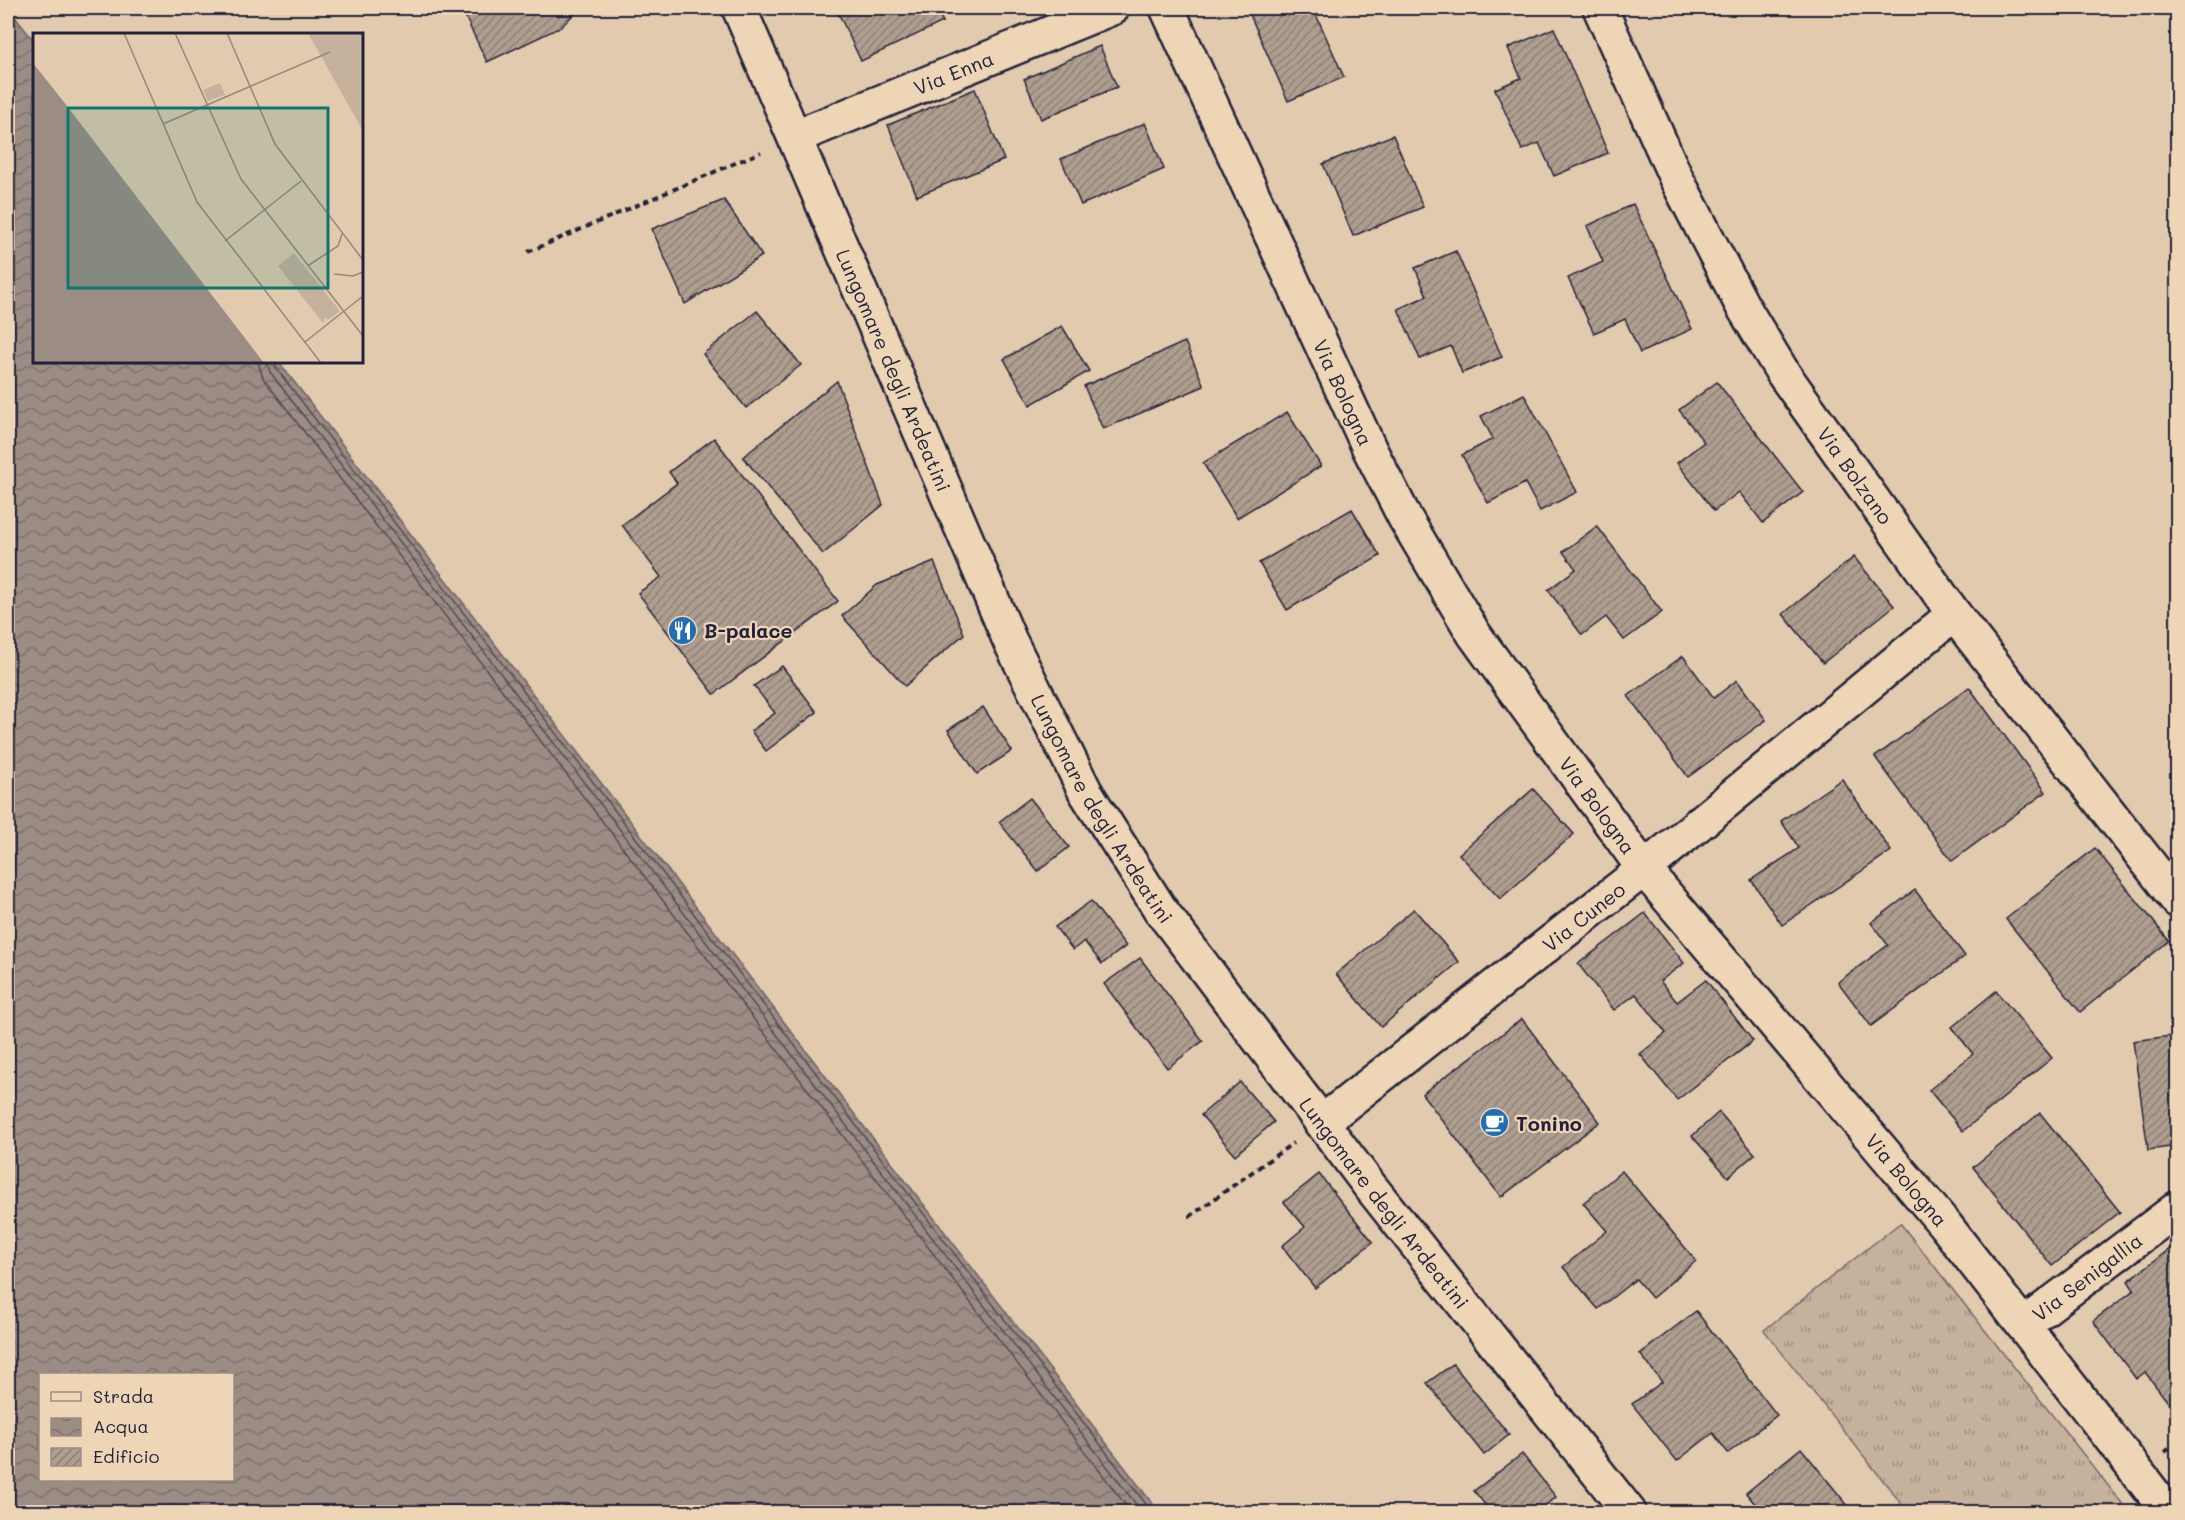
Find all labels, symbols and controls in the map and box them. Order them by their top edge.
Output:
inset map [33,33,363,363]
street label: Via Enna [910,45,997,100]
street label: Lungomare degli Ardeatini [831,245,957,495]
street label: Via Bologna [1308,335,1379,450]
street label: Via Bolzano [1812,421,1899,529]
restaurant icon: B-palace [667,614,699,646]
place label: B-palace [704,617,792,643]
street label: Lungomare degli Ardeatini [1026,690,1179,928]
street label: Via Bologna [1554,751,1642,859]
street label: Via Cuneo [1537,876,1630,957]
street label: Lungomare degli Ardeatini [1294,1092,1475,1314]
cafe icon: Tonino [1479,1107,1511,1139]
place label: Tonino [1516,1110,1582,1136]
street label: Via Bologna [1860,1128,1954,1232]
street label: Via Senigallia [2027,1227,2147,1327]
legend [39,1373,234,1481]
text: Strada [93,1384,154,1408]
text: Acqua [93,1414,149,1438]
text: Edificio [93,1444,160,1468]

